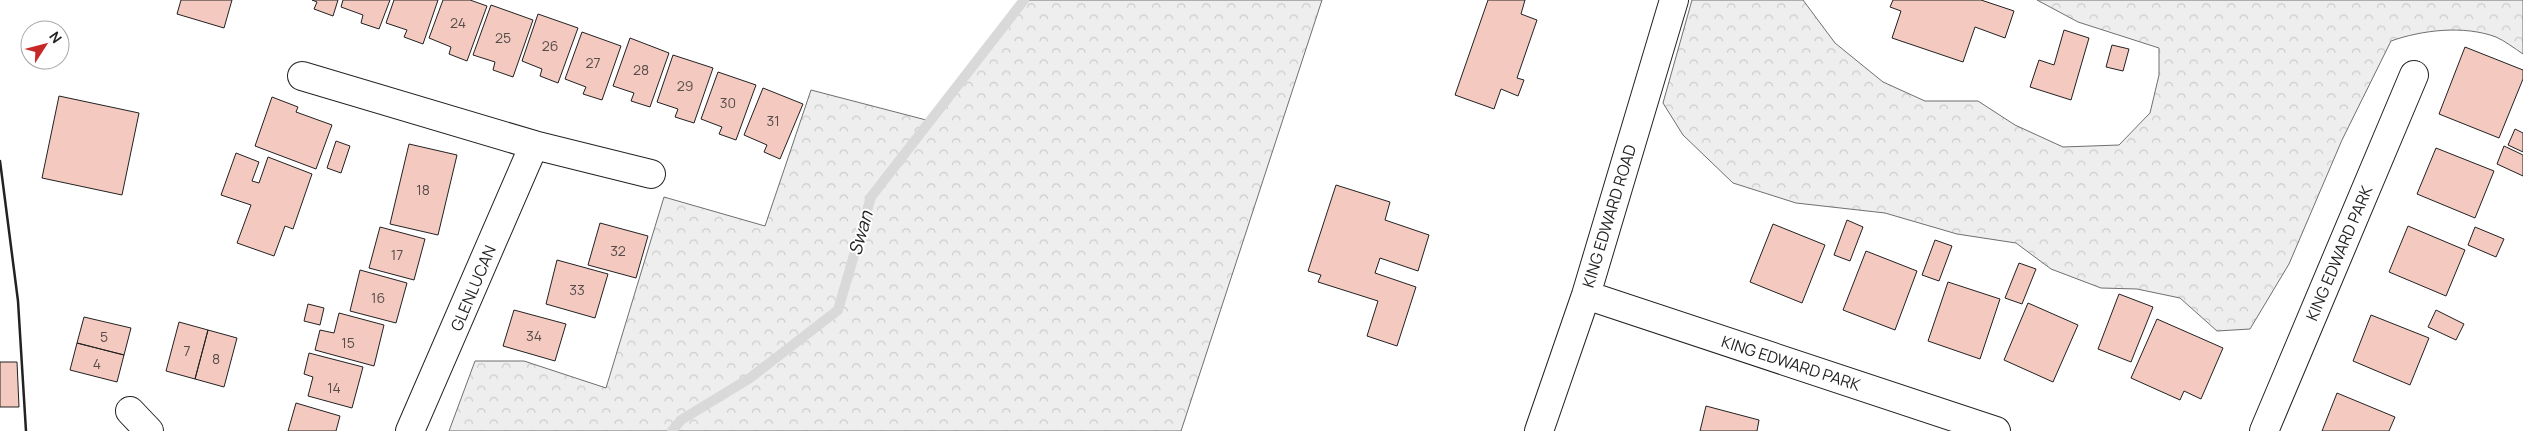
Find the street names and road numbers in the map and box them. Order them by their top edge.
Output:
street label: KING EDWARD ROAD [1577,142,1641,290]
street label: KING EDWARD PARK [2301,182,2378,324]
street label: GLENLUCAN [445,242,501,334]
street label: KING EDWARD PARK [1719,330,1864,396]

